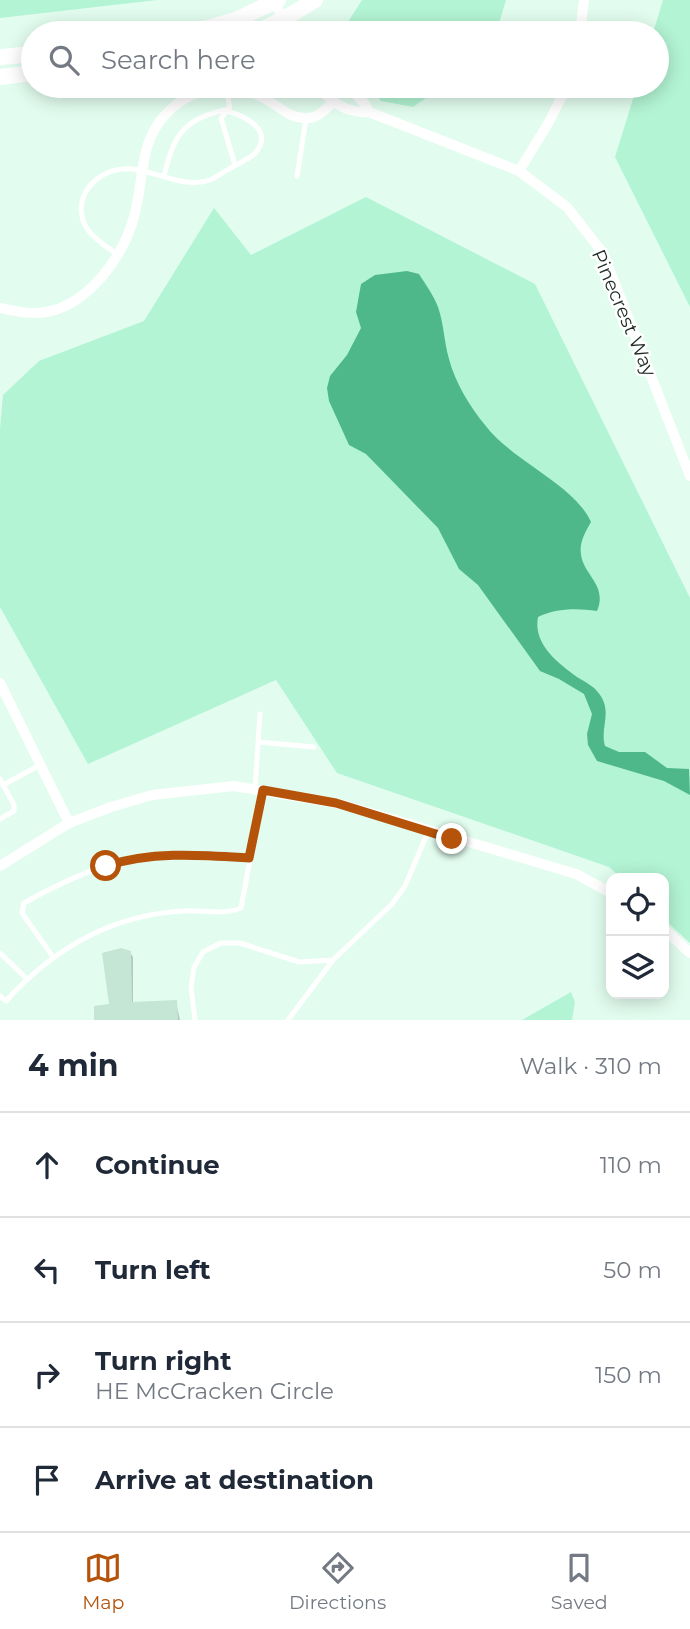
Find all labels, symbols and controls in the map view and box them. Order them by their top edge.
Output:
search box [21,21,669,98]
icon: search [45,41,83,79]
text: Search here [101,44,256,76]
street label: Pinecrest Way [587,246,661,381]
route end [436,823,467,854]
route start [90,850,121,881]
map controls [606,873,669,999]
button: locate [606,873,669,936]
button: layers [606,936,669,999]
text: 4 min [28,1047,118,1084]
text: Walk · 310 m [519,1052,662,1080]
icon: ahead [28,1146,66,1184]
text: Continue [95,1149,220,1181]
text: 110 m [600,1151,662,1179]
icon: left [28,1251,66,1289]
text: Turn left [95,1254,211,1286]
text: 50 m [603,1256,662,1284]
text: Turn right [95,1345,231,1377]
icon: right [28,1356,66,1394]
text: 150 m [595,1361,662,1389]
text: HE McCracken Circle [95,1377,334,1405]
icon: arrive [28,1461,66,1499]
text: Arrive at destination [95,1464,374,1496]
tab: Map [82,1549,124,1614]
tab: Directions [289,1549,386,1614]
tab: Saved [551,1549,608,1614]

